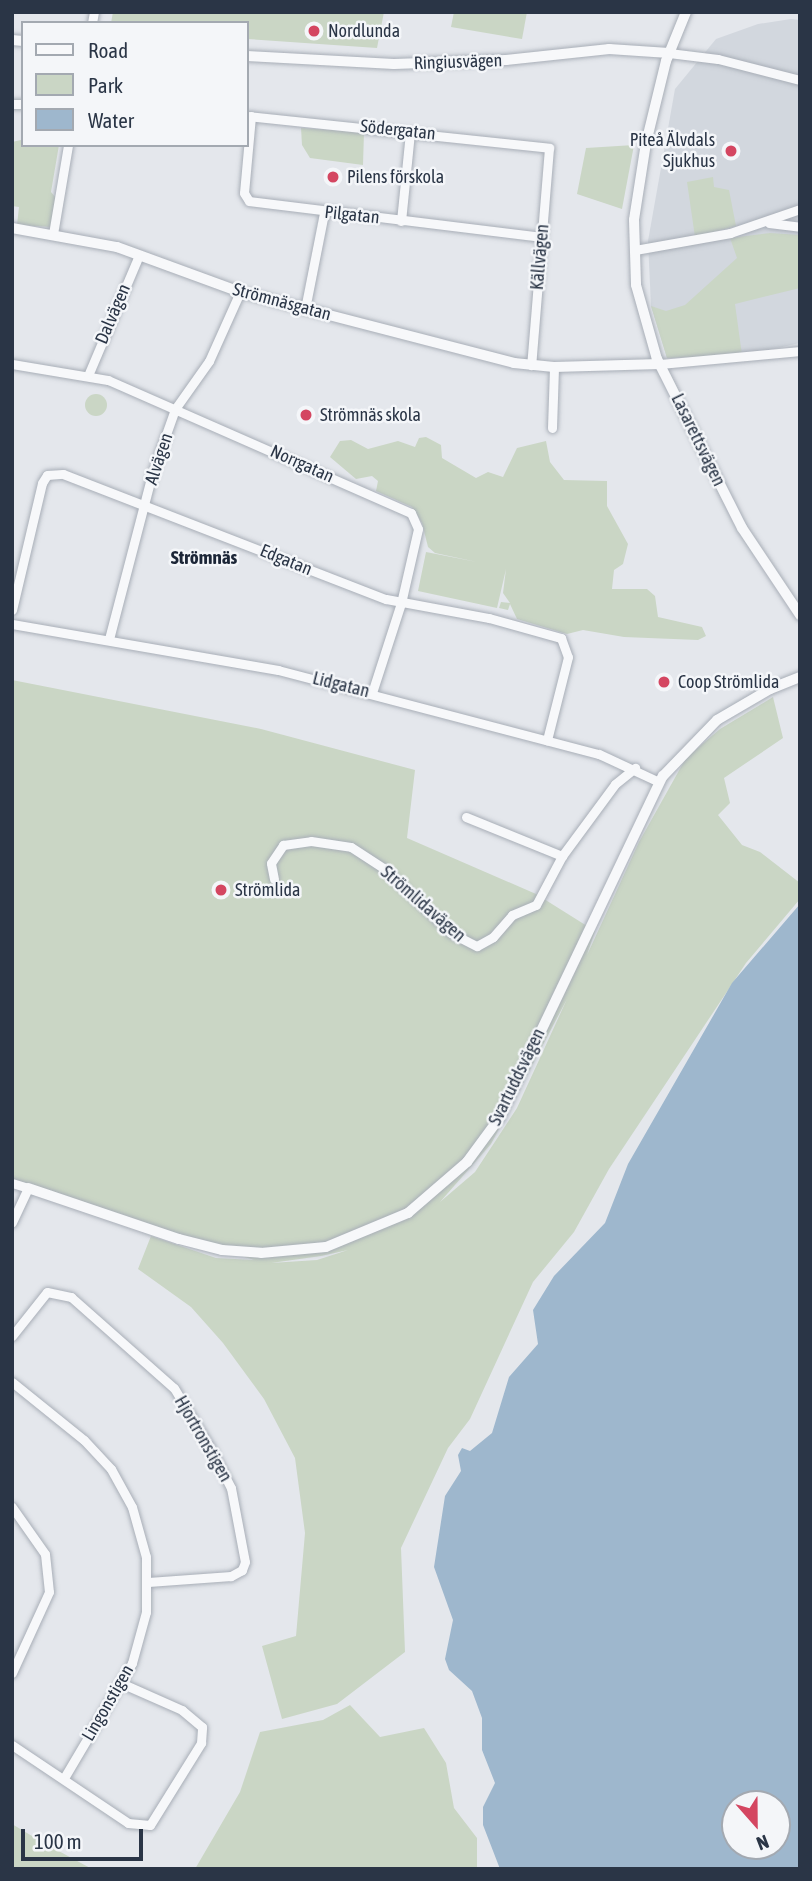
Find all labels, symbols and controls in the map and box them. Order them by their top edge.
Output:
place label: Nordlunda [328,20,400,42]
legend [21,21,248,147]
marker: Nordlunda [306,23,322,39]
text: Road [88,38,128,62]
street label: Ringiusvägen [413,50,503,74]
text: Park [88,73,123,97]
text: Water [88,108,134,132]
street label: Södergatan [359,115,437,145]
place label: Piteå Älvdals Sjukhus [630,130,715,172]
marker: Piteå Älvdals Sjukhus [721,141,741,161]
place label: Pilens förskola [347,166,444,188]
marker: Pilens förskola [325,169,341,185]
street label: Pilgatan [323,201,381,229]
street label: Källvägen [526,223,554,291]
street label: Strömnäsgatan [230,279,334,325]
street label: Dalvägen [91,281,135,347]
street label: Lasarettsvägen [666,390,730,490]
place label: Strömnäs skola [320,404,421,426]
marker: Strömnäs skola [298,407,314,423]
street label: Alvägen [140,430,178,488]
street label: Norrgatan [267,440,337,488]
street label: Edgatan [257,540,315,580]
district label: Strömnäs [171,547,237,569]
street label: Lidgatan [310,668,372,702]
place label: Coop Strömlida [678,671,779,693]
marker: Coop Strömlida [656,674,672,690]
street label: Strömlidavägen [376,861,470,947]
place label: Strömlida [235,879,300,901]
marker: Strömlida [213,882,229,898]
street label: Svartuddsvägen [484,1025,550,1129]
street label: Hjortronstigen [170,1392,236,1486]
street label: Lingonstigen [78,1661,138,1745]
north arrow [721,1790,791,1860]
scale bar [24,1814,147,1858]
text: 100 m [34,1829,82,1853]
text: N [754,1830,772,1855]

